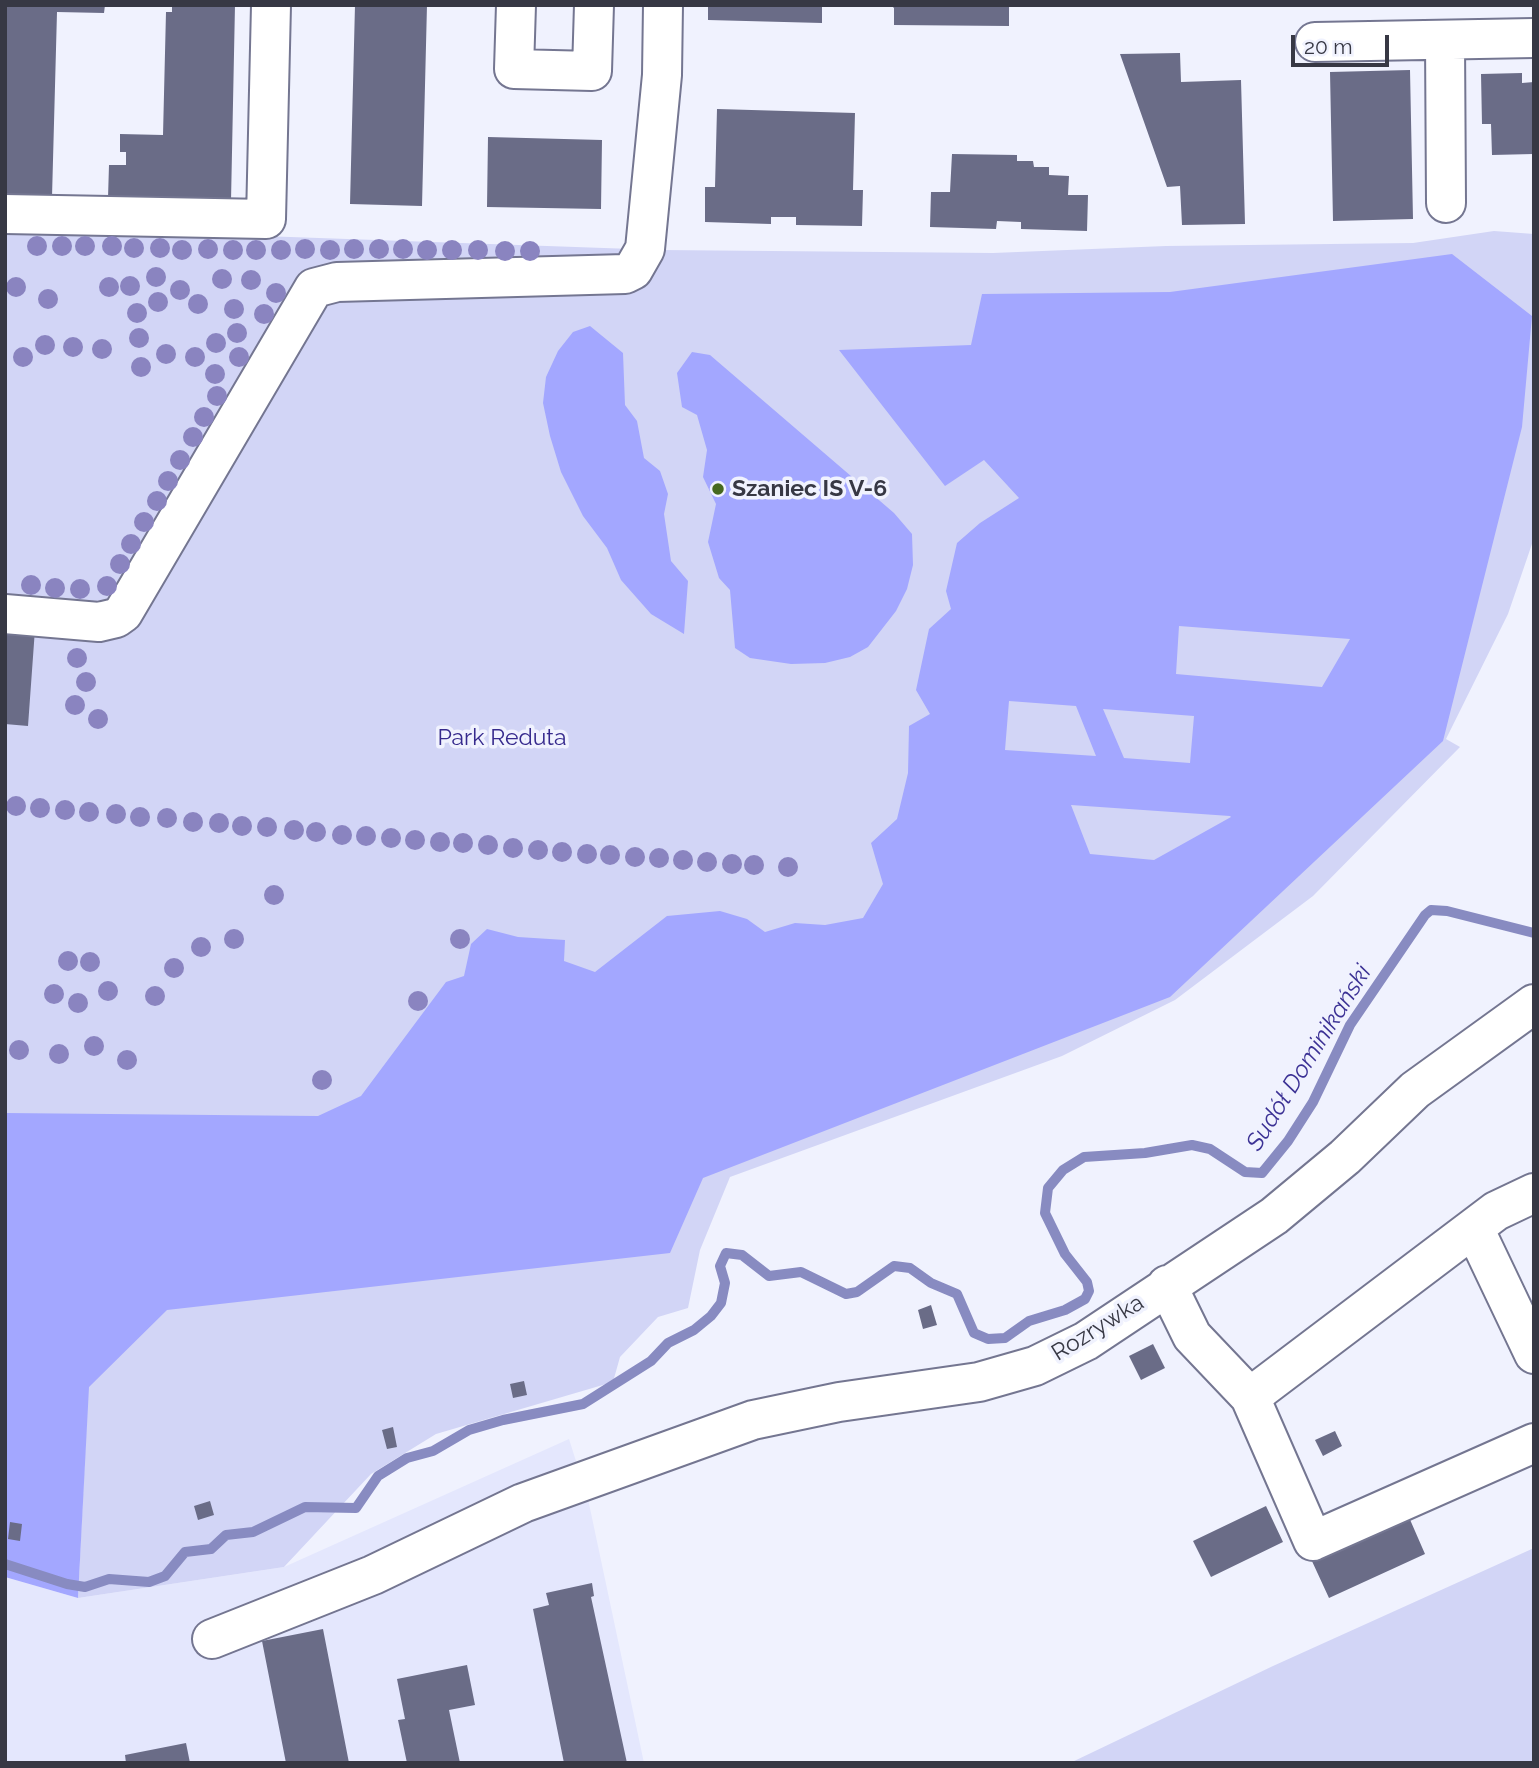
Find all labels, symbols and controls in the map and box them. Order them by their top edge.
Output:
scale bar [1294,21,1392,65]
text: 20 m [1304,34,1352,59]
place label: Szaniec IS V-6 [732,475,887,503]
marker: Szaniec IS V-6 [710,481,726,497]
park label: Park Reduta [437,724,567,752]
water label: Sudół Dominikański [1240,960,1378,1156]
street label: Rozrywka [1047,1289,1149,1367]

